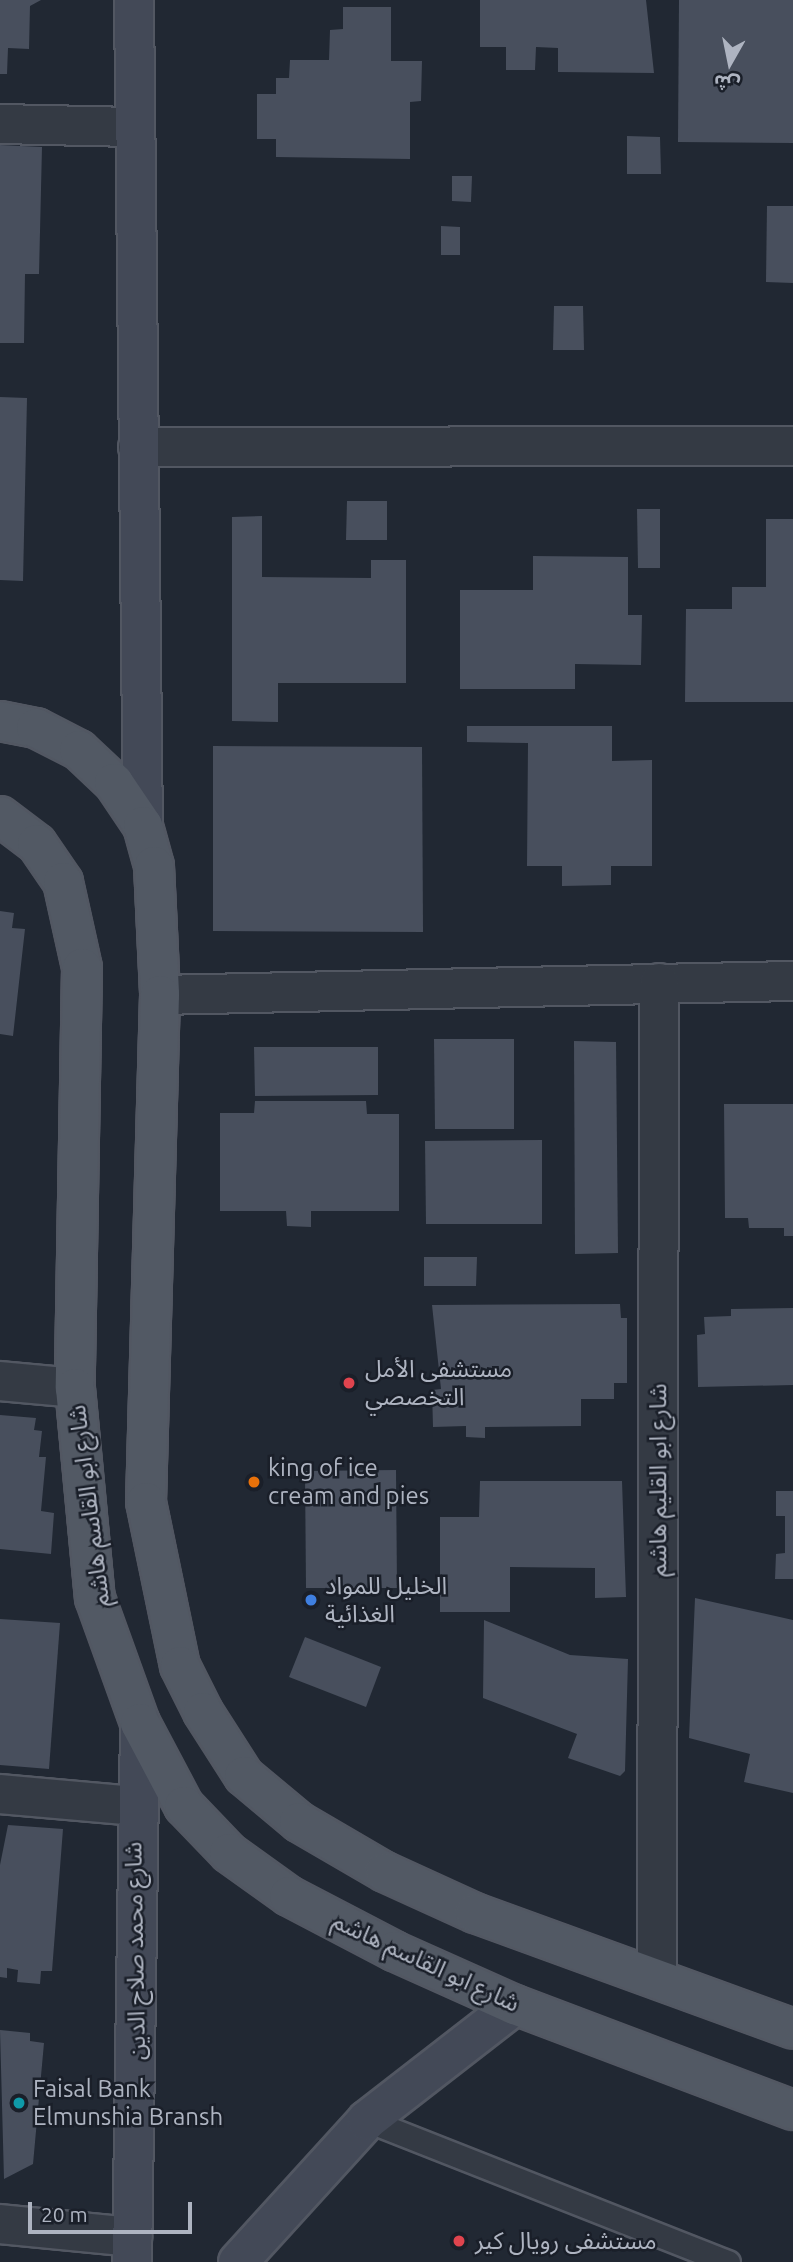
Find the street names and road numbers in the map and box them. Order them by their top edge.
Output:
street label: شارع ابو القليم هاشم [644,1383,672,1577]
street label: شارع ابو القاسم هاشم [62,1404,116,1608]
street label: شارع محمد صلاح الدين [119,1841,151,2061]
street label: شارع ابو القاسم هاشم [328,1906,524,2018]

